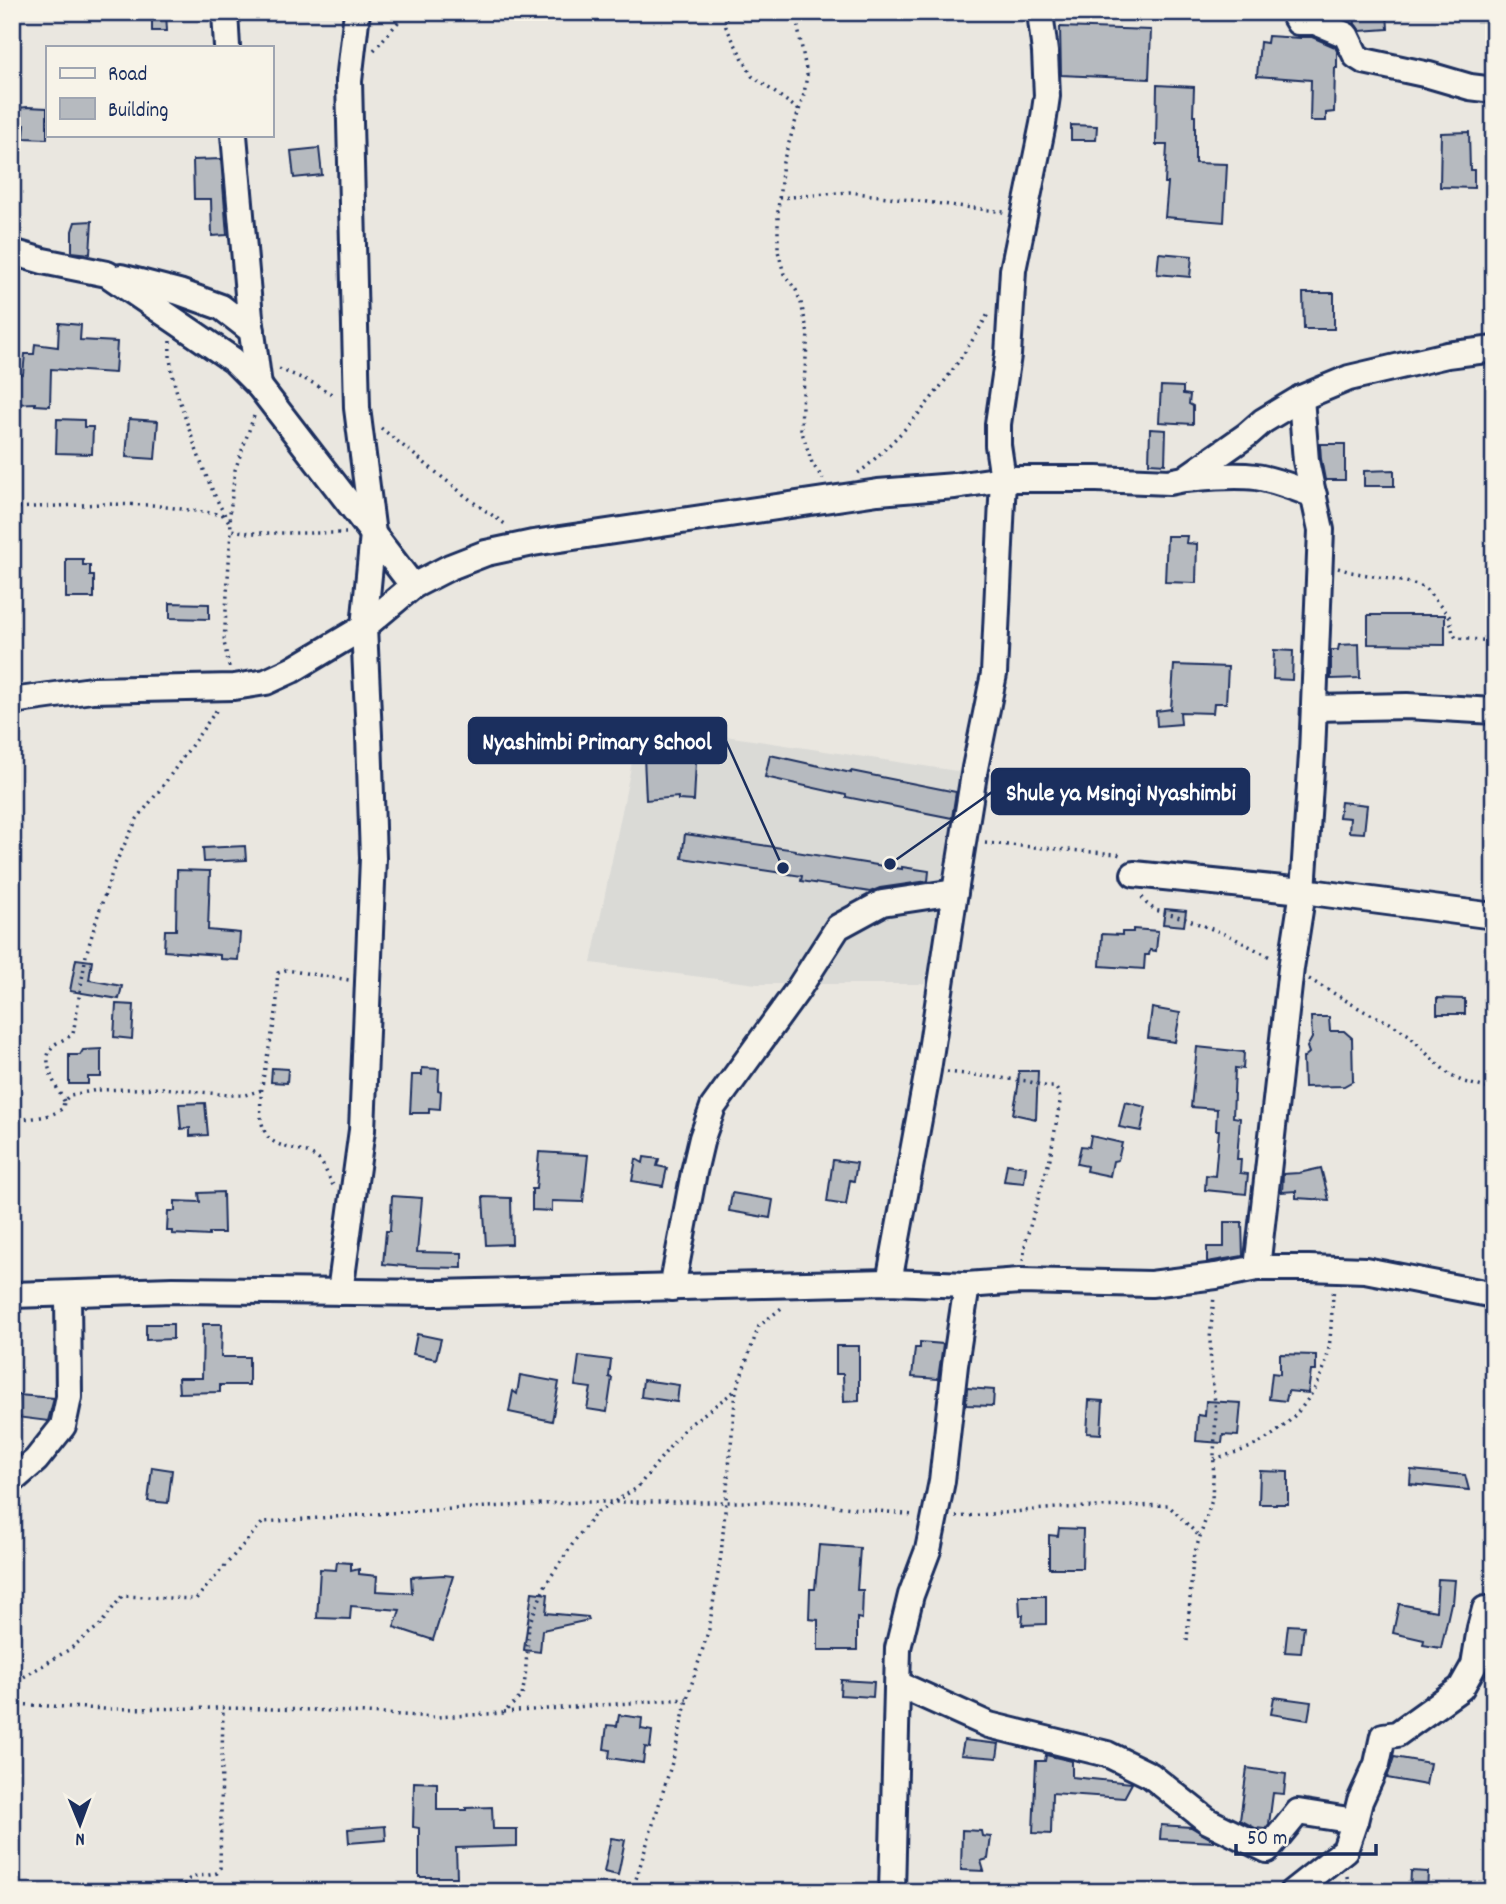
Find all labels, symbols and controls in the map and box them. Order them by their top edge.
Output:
legend [46,46,273,136]
text: Road [108,61,147,91]
text: Building [108,97,168,127]
callout: Nyashimbi Primary School [469,718,726,763]
text: Nyashimbi Primary School [482,727,712,761]
callout: Shule ya Msingi Nyashimbi [992,769,1249,814]
text: Shule ya Msingi Nyashimbi [1006,778,1237,812]
north arrow [46,1788,116,1858]
scale bar [1236,1813,1376,1857]
text: N [75,1824,85,1851]
text: 50 m [1247,1825,1287,1855]

